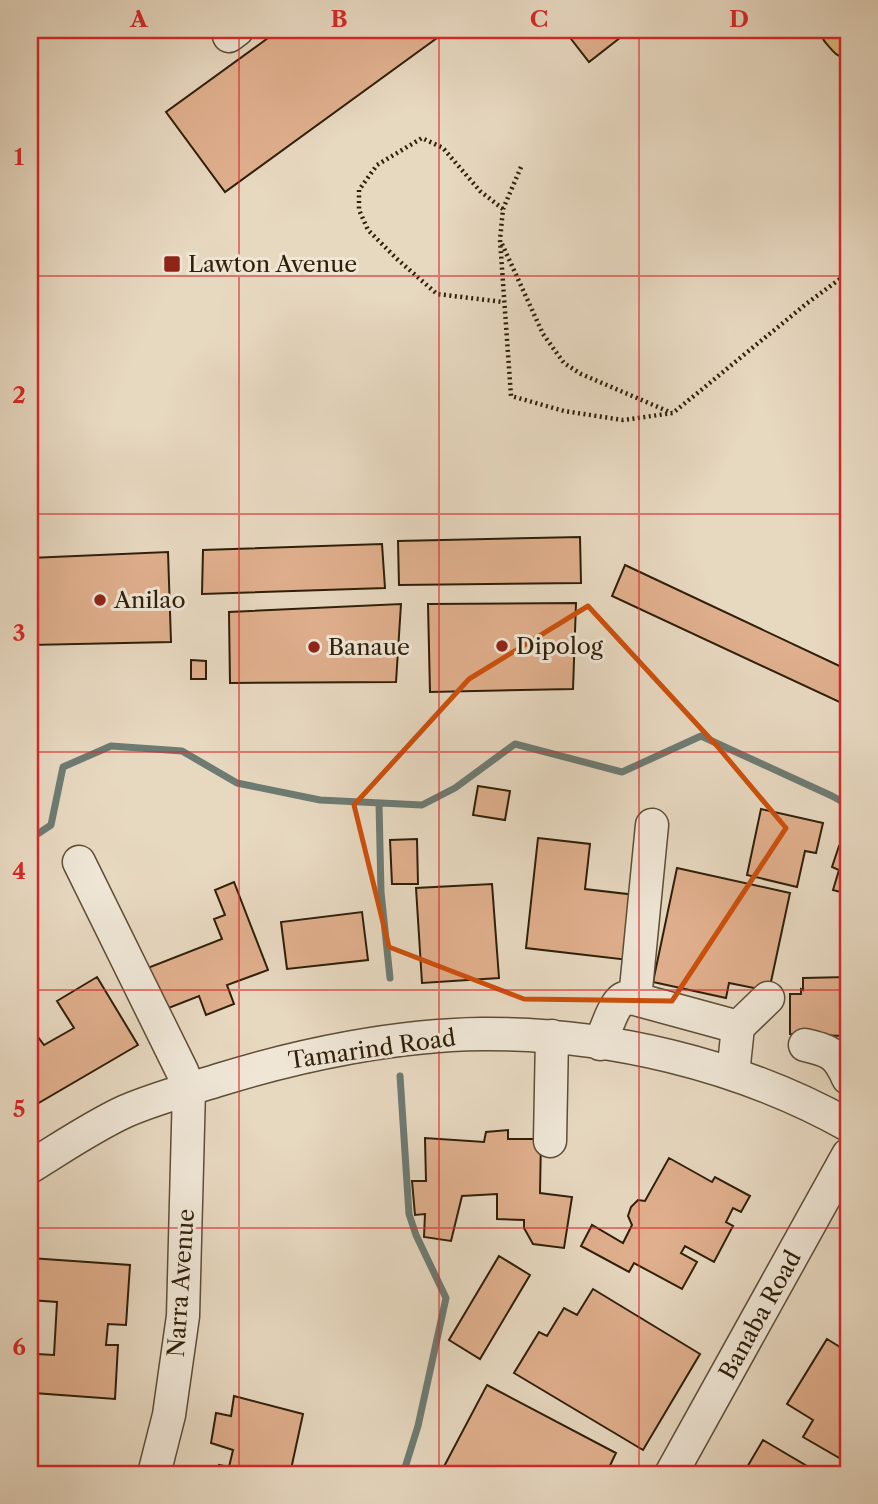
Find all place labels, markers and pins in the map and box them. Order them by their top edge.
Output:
place label: Lawton Avenue [188,250,357,278]
marker: Lawton Avenue [162,254,182,274]
place label: Anilao [113,586,186,614]
marker: Anilao [92,592,108,608]
place label: Dipolog [516,632,604,660]
place label: Banaue [328,633,410,661]
marker: Dipolog [494,638,510,654]
marker: Banaue [306,639,322,655]

